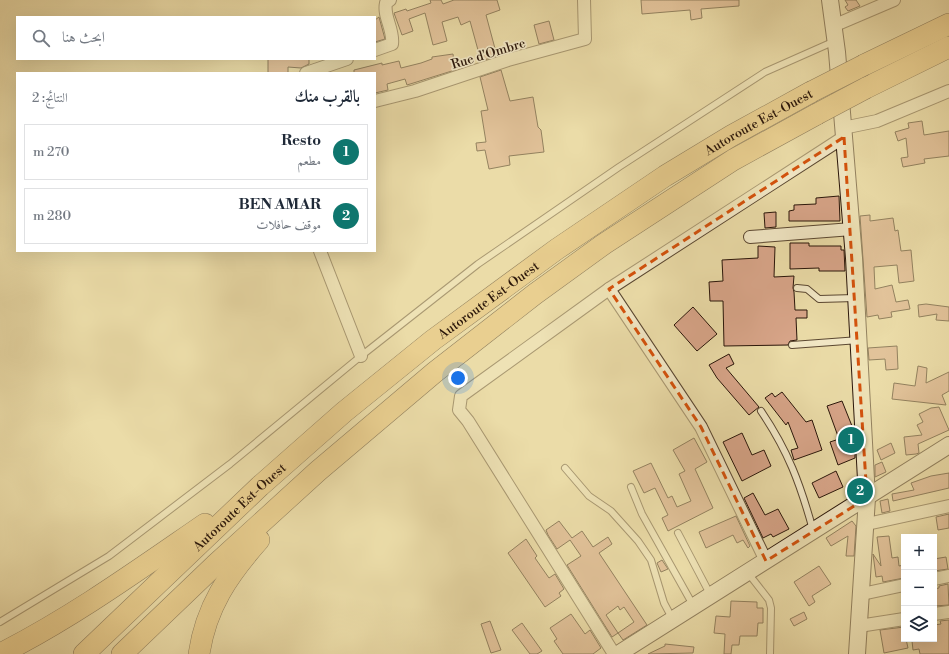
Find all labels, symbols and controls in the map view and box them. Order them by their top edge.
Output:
search box [16,16,376,60]
icon: search [30,27,52,49]
text: ابحث هنا [62,28,105,47]
street label: Rue d'Ombre [449,35,528,73]
text: بالقرب منك [294,86,360,108]
street label: Autoroute Est-Ouest [701,86,816,160]
text: النتائج: 2 [32,90,68,106]
text: Resto [281,131,321,150]
text: 270 m [33,144,69,160]
text: 1 [343,144,349,160]
text: مطعم [297,153,321,169]
text: BEN AMAR [239,195,321,214]
text: 280 m [33,208,71,224]
text: 2 [342,208,350,224]
text: موقف حافلات [256,217,321,233]
street label: Autoroute Est-Ouest [434,258,543,343]
your location [448,368,468,388]
pin: 1 [838,425,864,455]
street label: Autoroute Est-Ouest [189,460,290,555]
pin: 2 [847,476,873,506]
map controls [901,534,937,642]
button: + [901,534,937,570]
button: − [901,570,937,606]
button: layers [901,606,937,642]

